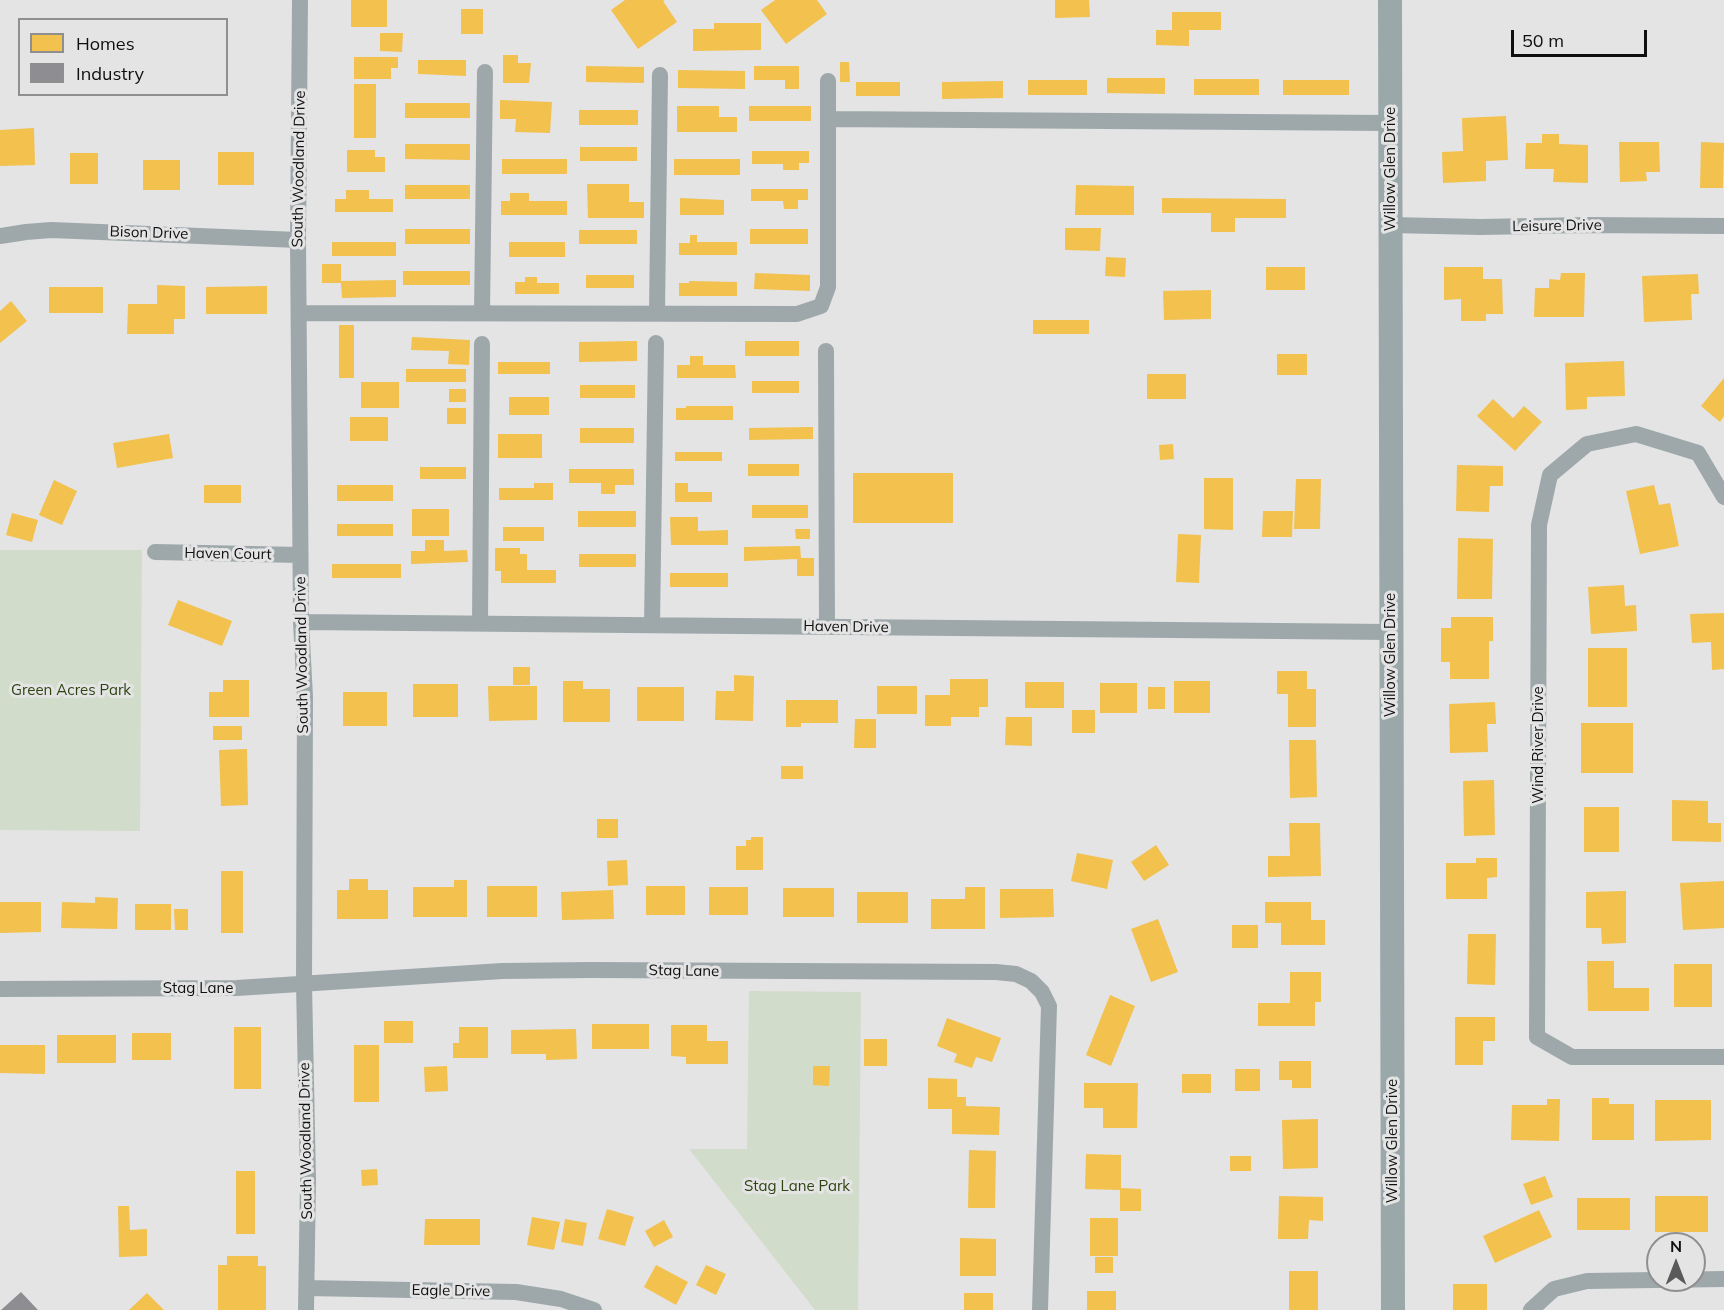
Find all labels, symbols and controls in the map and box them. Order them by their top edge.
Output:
legend [18,18,228,96]
scale bar [1514,18,1650,56]
text: 50 m [1522,29,1564,52]
text: Homes [76,32,135,55]
text: Industry [76,62,144,85]
street label: South Woodland Drive [289,90,309,248]
street label: Willow Glen Drive [1381,107,1399,231]
street label: Leisure Drive [1512,216,1602,236]
street label: Bison Drive [109,223,189,243]
street label: Haven Court [184,544,272,564]
street label: South Woodland Drive [292,576,312,734]
street label: Willow Glen Drive [1381,593,1399,717]
street label: Haven Drive [803,617,889,637]
park label: Green Acres Park [11,681,131,699]
street label: Wind River Drive [1529,686,1547,804]
street label: Stag Lane [649,961,719,981]
street label: Stag Lane [163,979,233,997]
street label: South Woodland Drive [296,1062,316,1220]
street label: Willow Glen Drive [1383,1079,1401,1203]
park label: Stag Lane Park [744,1177,850,1195]
north arrow [1646,1232,1706,1292]
text: N [1670,1236,1682,1256]
street label: Eagle Drive [412,1281,490,1301]

